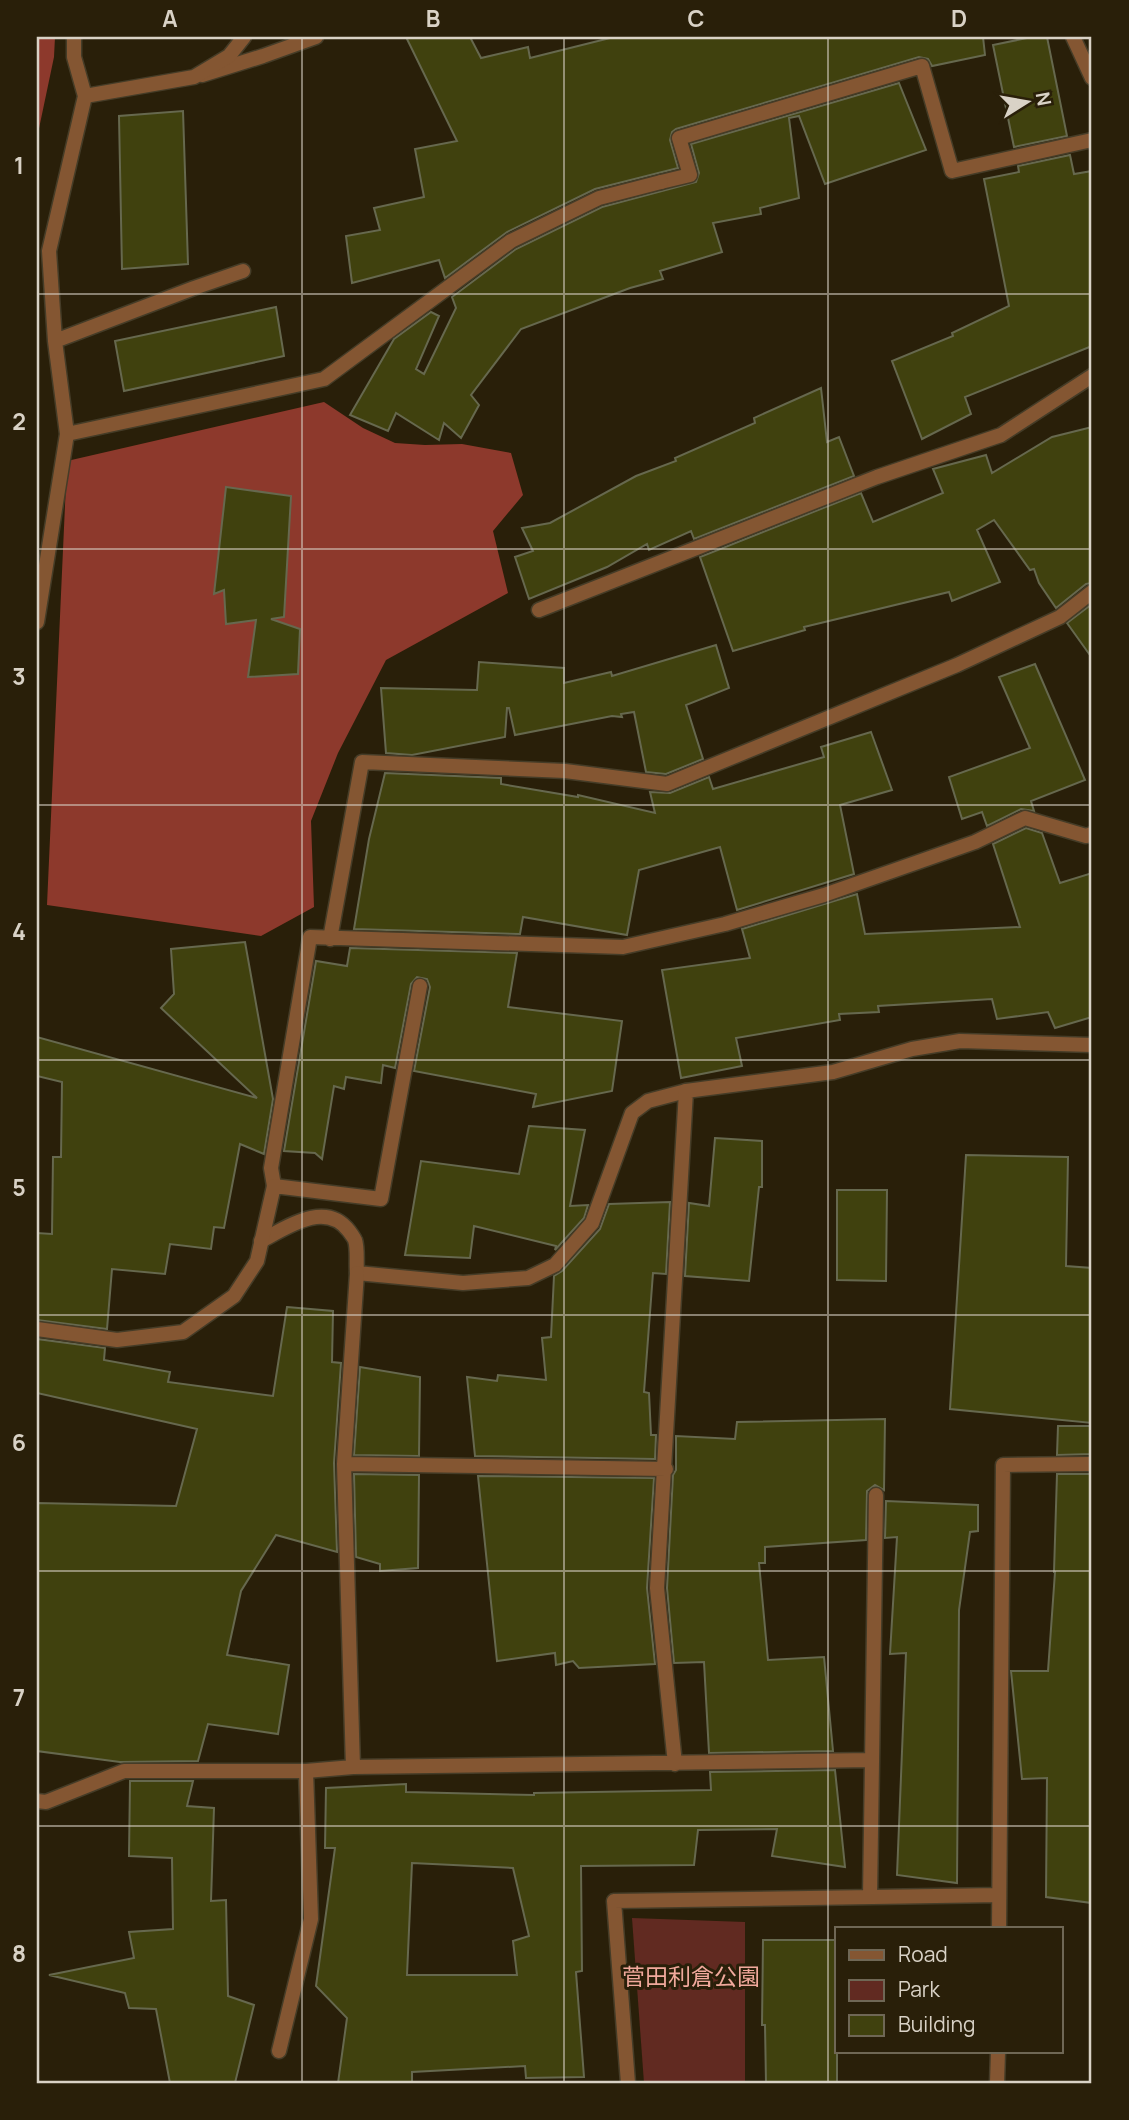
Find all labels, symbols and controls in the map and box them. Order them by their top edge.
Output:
text: A [162,2,178,34]
text: B [426,2,440,34]
text: C [688,2,705,34]
text: D [951,2,967,34]
north arrow [992,66,1062,136]
text: N [1030,90,1058,108]
text: 1 [14,149,24,181]
text: 2 [12,405,26,437]
text: 3 [12,660,26,692]
text: 4 [12,915,26,947]
text: 5 [12,1171,26,1203]
text: 6 [12,1426,26,1458]
text: 7 [13,1681,25,1713]
legend [835,1927,1062,2054]
text: 8 [12,1937,26,1969]
text: Road [898,1940,948,1968]
park label: 菅田利倉公園 [622,1960,760,1992]
text: Park [898,1975,940,2003]
text: Building [898,2010,975,2038]

